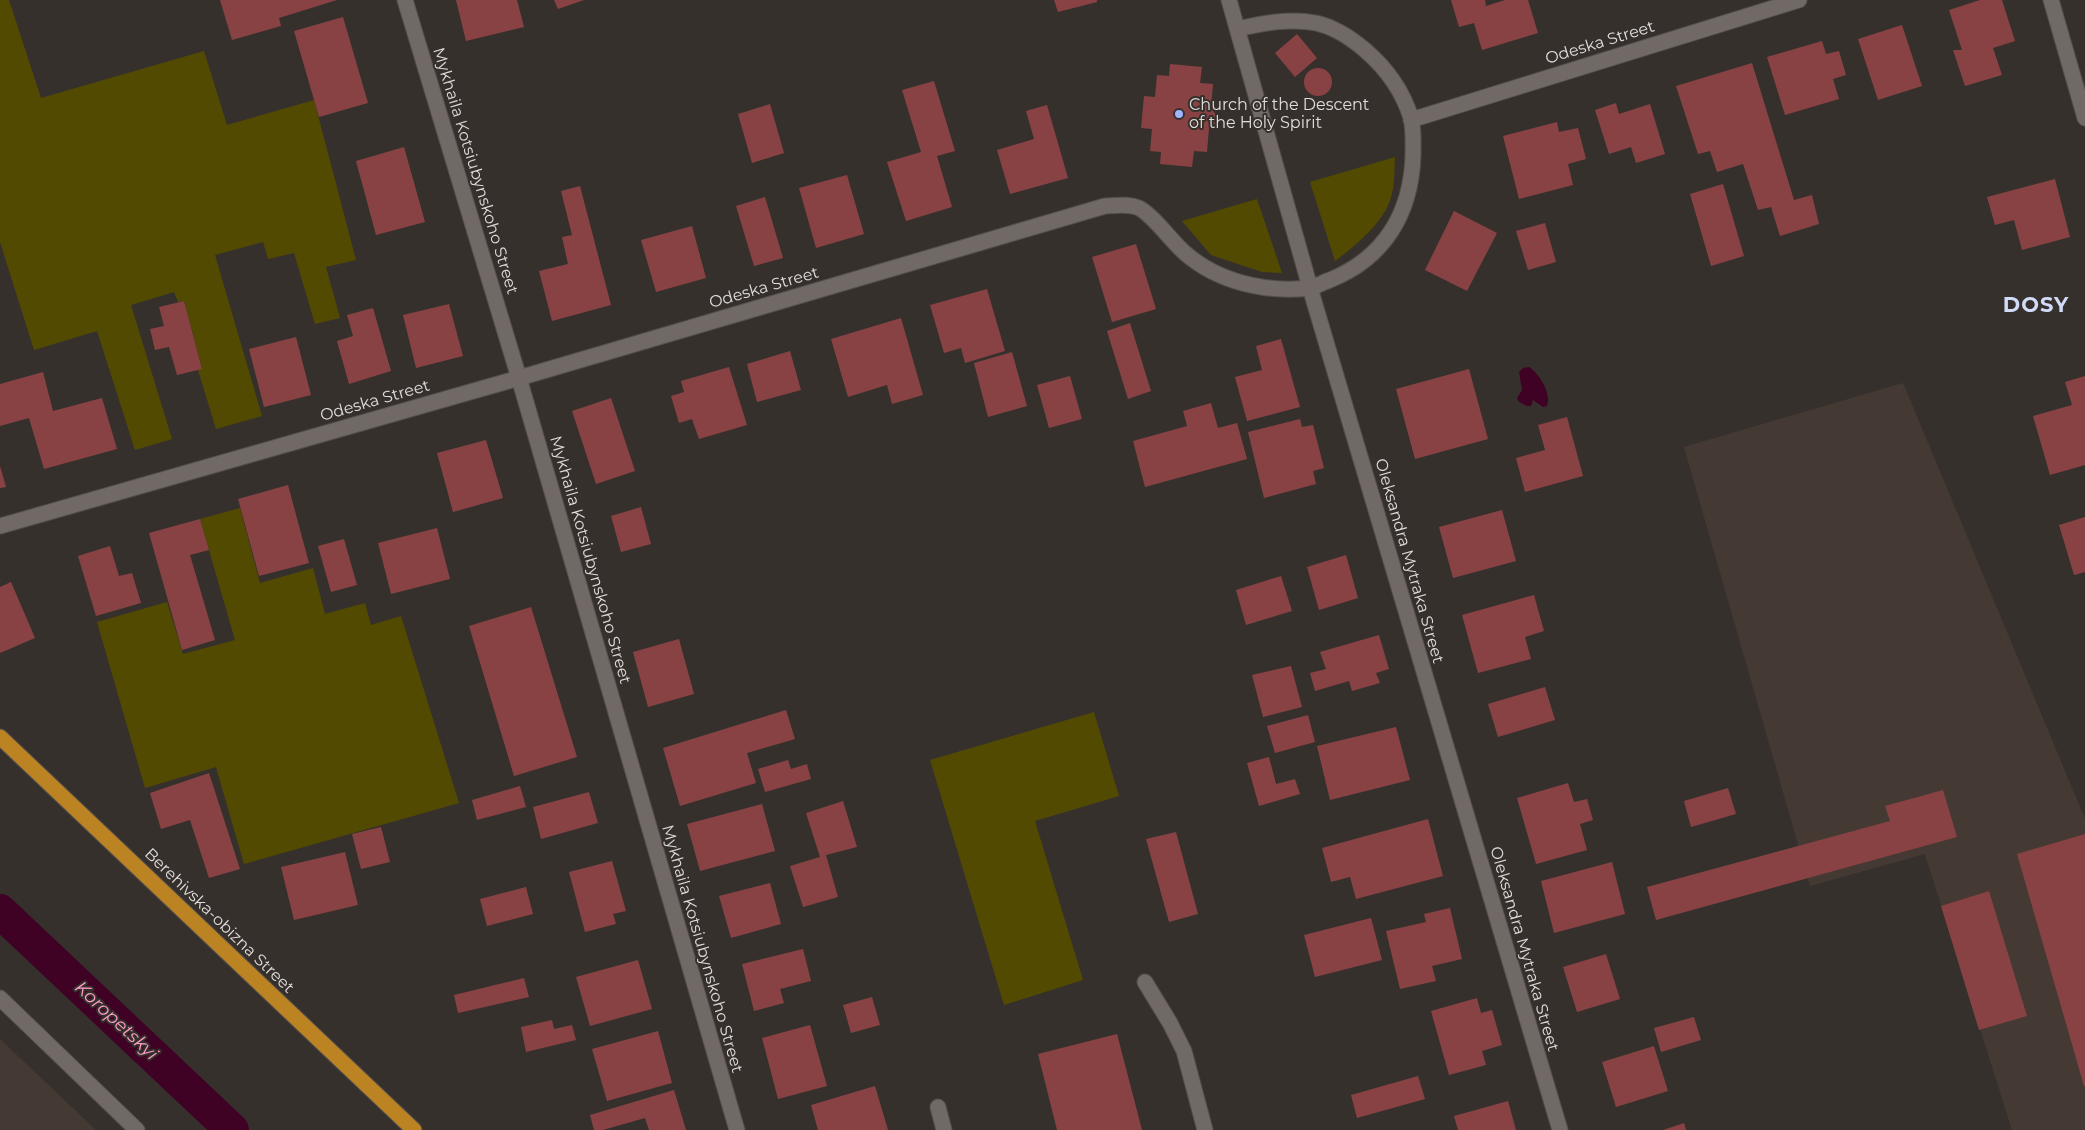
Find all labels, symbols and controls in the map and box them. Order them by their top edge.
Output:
street label: Odeska Street [1543,17,1657,69]
street label: Mykhaila Kotsiubynskoho Street [428,45,522,297]
place label: Church of the Descent of the Holy Spirit [1189,95,1369,133]
marker: Church of the Descent of the Holy Spirit [1173,108,1185,120]
street label: Odeska Street [707,263,821,313]
district label: DOSY [2002,293,2070,319]
street label: Odeska Street [318,376,432,426]
street label: Mykhaila Kotsiubynskoho Street [545,434,635,686]
street label: Oleksandra Mytraka Street [1371,456,1447,666]
street label: Mykhaila Kotsiubynskoho Street [657,823,747,1075]
street label: Berehivska-obizna Street [140,844,298,998]
street label: Oleksandra Mytraka Street [1486,844,1562,1054]
water label: Koropetskyi [70,977,162,1065]

